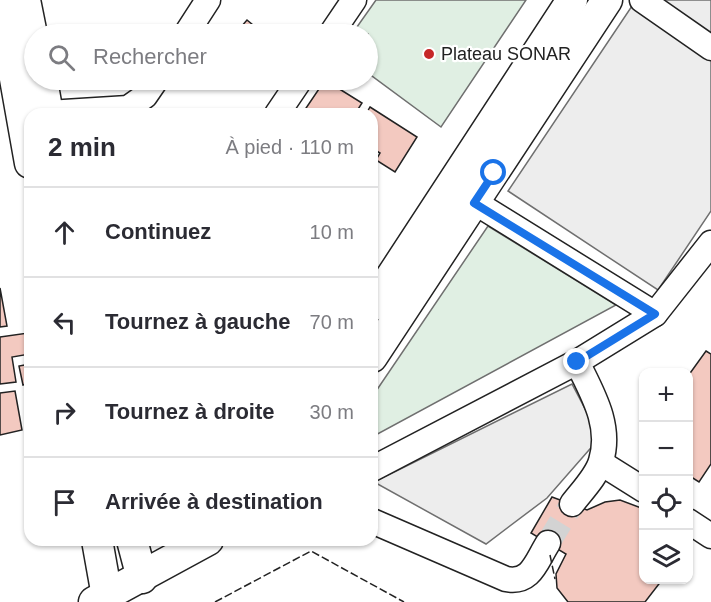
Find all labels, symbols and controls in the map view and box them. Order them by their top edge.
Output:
search box [24,24,378,90]
icon: search [45,41,78,74]
text: Rechercher [93,44,207,69]
place label: Plateau SONAR [441,44,571,64]
marker: Plateau SONAR [422,47,436,61]
text: 2 min [48,132,116,162]
text: À pied · 110 m [225,136,354,158]
route start [480,159,506,185]
icon: ahead [48,216,81,249]
text: Continuez [105,219,211,244]
text: 10 m [310,221,354,243]
icon: left [48,306,81,339]
text: Tournez à gauche [105,309,290,334]
text: 70 m [310,311,354,333]
route end [563,348,589,374]
map controls [639,368,693,584]
button: + [639,368,693,422]
icon: right [48,396,81,429]
text: Tournez à droite [105,399,275,424]
text: 30 m [310,401,354,423]
button: − [639,422,693,476]
button: locate [639,476,693,530]
icon: arrive [48,486,81,519]
text: Arrivée à destination [105,489,323,514]
button: layers [639,530,693,584]

